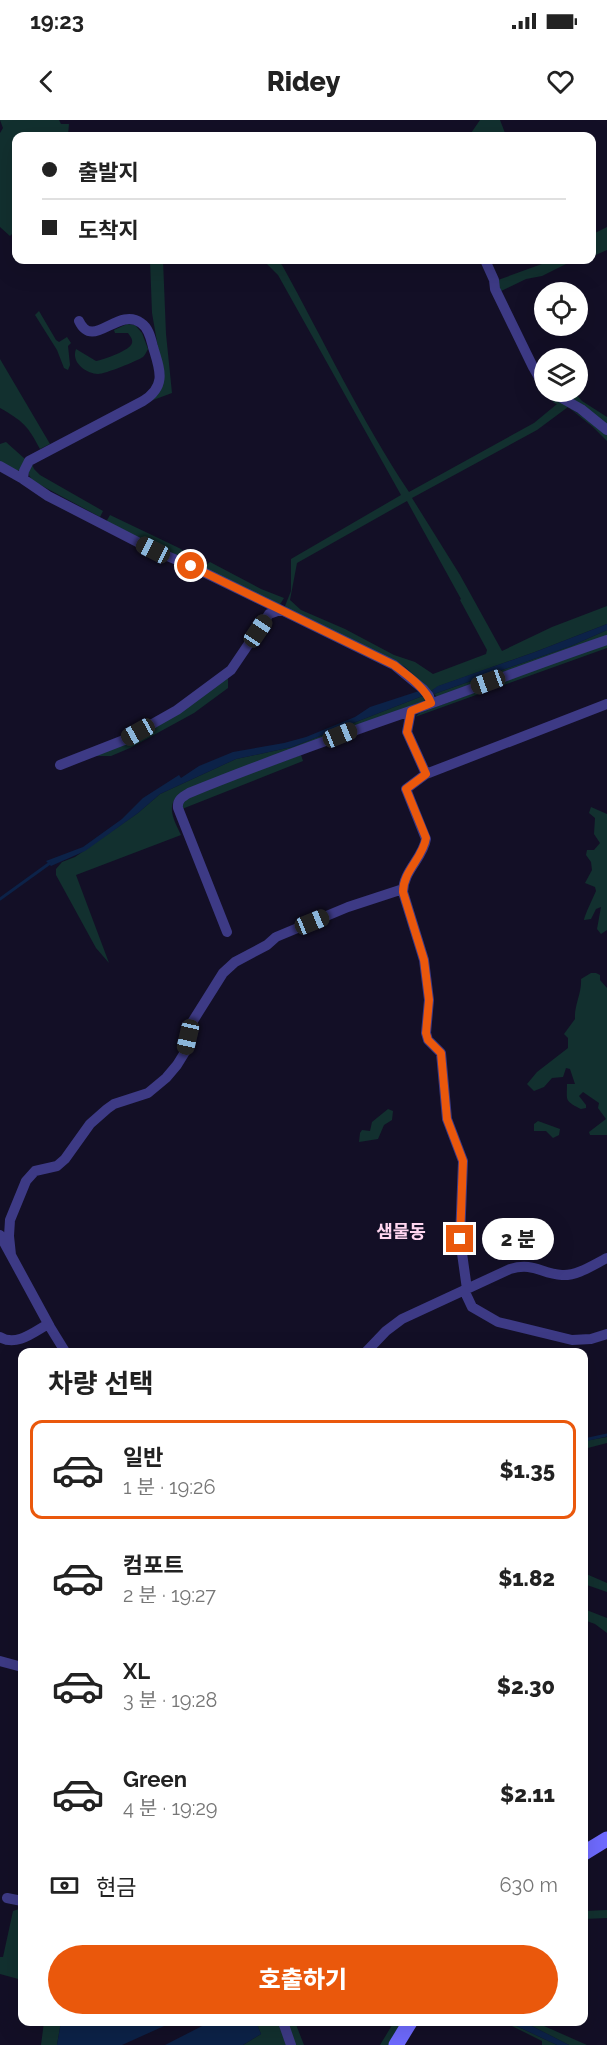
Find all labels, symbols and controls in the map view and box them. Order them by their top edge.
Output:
text: 19:23 [30,8,84,34]
icon: back [30,65,63,98]
icon: heart [544,65,577,98]
text: Ridey [267,66,340,97]
text: 출발지 [78,159,139,185]
text: 도착지 [78,217,139,243]
map controls [534,282,588,402]
button: locate [534,282,588,336]
button: layers [534,348,588,402]
car [133,534,173,566]
route start [177,552,204,579]
car [240,611,276,651]
car [468,667,508,697]
car [118,715,158,749]
car [320,720,360,750]
car [292,907,332,937]
car [175,1017,201,1057]
callout: 2 분 [481,1218,553,1260]
district label: 샘물동 [376,1221,426,1242]
route end [446,1225,473,1252]
text: 2 분 [501,1227,535,1251]
text: 차량 선택 [48,1368,154,1399]
icon: car [51,1443,105,1497]
text: 일반 [123,1444,163,1470]
text: $1.35 [499,1457,555,1483]
text: 1 분 · 19:26 [123,1475,216,1499]
icon: car [51,1551,105,1605]
text: 컴포트 [123,1552,184,1578]
text: $1.82 [498,1565,555,1591]
text: 2 분 · 19:27 [123,1583,216,1607]
text: XL [123,1658,150,1684]
icon: car [51,1659,105,1713]
text: $2.30 [497,1673,555,1699]
text: 3 분 · 19:28 [123,1688,217,1712]
text: Green [123,1766,187,1792]
icon: car [51,1767,105,1821]
text: $2.11 [500,1781,555,1807]
text: 4 분 · 19:29 [123,1796,218,1820]
icon: cash [48,1869,81,1902]
text: 630 m [500,1873,558,1897]
text: 현금 [96,1874,136,1900]
button: 호출하기 [48,1945,558,2014]

